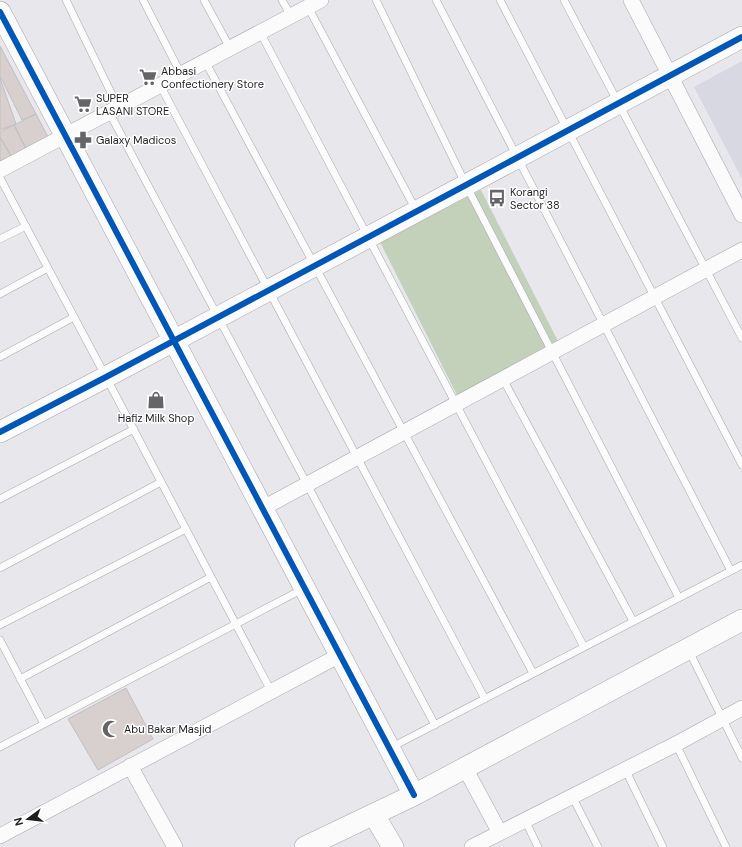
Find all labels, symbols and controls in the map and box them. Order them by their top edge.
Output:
place label: Abbasi Confectionery Store [161,64,264,91]
supermarket icon: Abbasi Confectionery Store [138,67,158,87]
place label: SUPER LASANI STORE [96,91,169,118]
supermarket icon: SUPER LASANI STORE [73,94,93,114]
pharmacy icon: Galaxy Madicos [73,130,93,150]
place label: Galaxy Madicos [96,133,176,147]
place label: Korangi Sector 38 [510,185,560,212]
bus stop icon: Korangi Sector 38 [487,188,507,208]
shop icon: Hafiz Milk Shop [146,390,166,410]
place label: Hafiz Milk Shop [118,411,194,425]
mosque icon: Abu Bakar Masjid [101,719,121,739]
place label: Abu Bakar Masjid [124,722,212,736]
north arrow [8,799,48,839]
text: N [11,816,26,827]

